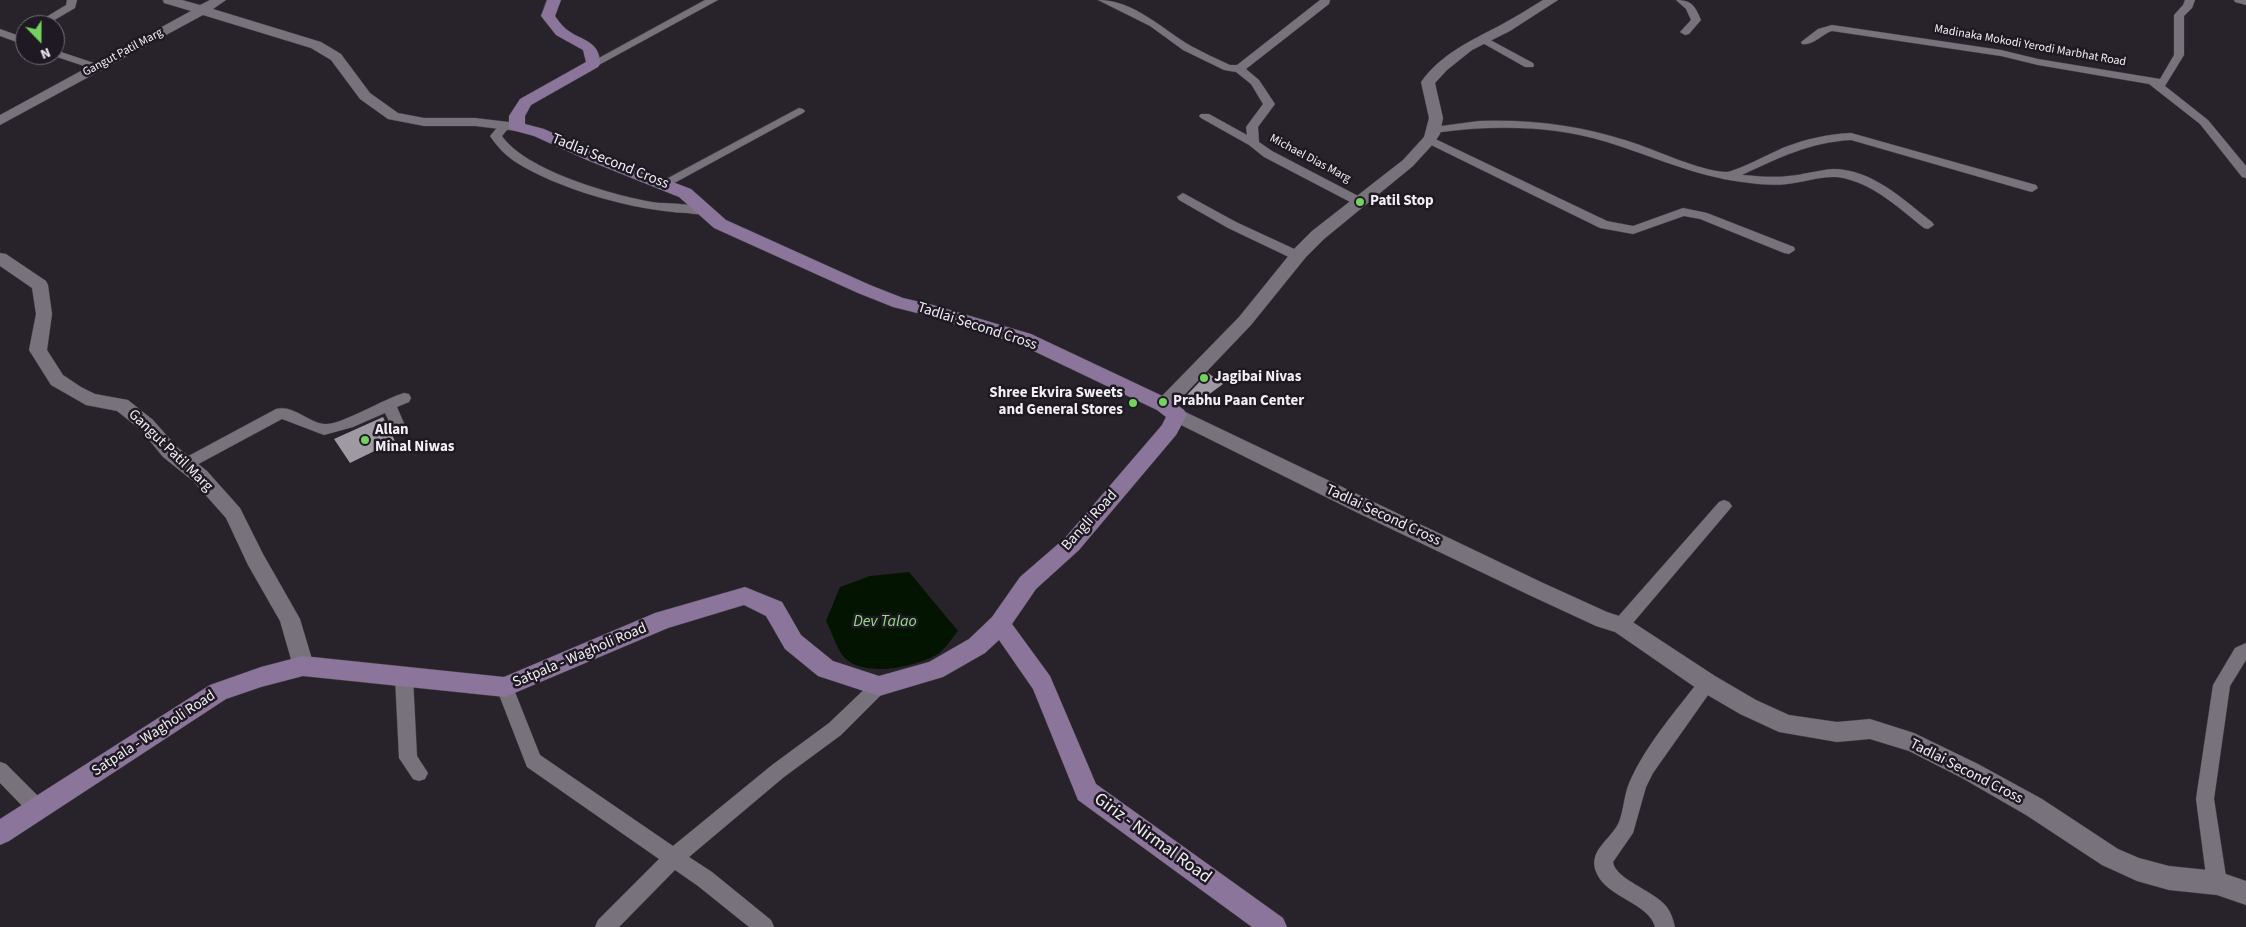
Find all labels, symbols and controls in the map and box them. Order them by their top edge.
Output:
north arrow [15,15,65,65]
street label: Madinaka Mokodi Yerodi Marbhat Road [1933,22,2127,70]
street label: Gangut Patil Marg [81,26,165,80]
text: N [37,42,53,64]
street label: Tadlai Second Cross [549,130,671,194]
street label: Michael Dias Marg [1267,132,1353,186]
place label: Patil Stop [1370,193,1434,211]
marker: Patil Stop [1354,196,1366,208]
street label: Tadlai Second Cross [915,299,1039,355]
place label: Jagibai Nivas [1214,369,1301,387]
marker: Jagibai Nivas [1198,372,1210,384]
place label: Shree Ekvira Sweets and General Stores [989,385,1123,420]
place label: Prabhu Paan Center [1173,393,1304,411]
marker: Prabhu Paan Center [1157,396,1169,408]
marker: Shree Ekvira Sweets and General Stores [1127,397,1139,409]
street label: Gangut Patil Marg [124,406,216,496]
place label: Allan Minal Niwas [375,422,454,457]
marker: Allan Minal Niwas [359,434,371,446]
street label: Tadlai Second Cross [1323,481,1443,551]
street label: Bangli Road [1058,487,1122,555]
water label: Dev Talao [853,612,917,632]
street label: Satpala - Wagholi Road [510,620,650,692]
street label: Satpala - Wagholi Road [89,687,219,781]
street label: Tadlai Second Cross [1906,736,2026,808]
street label: Giriz - Nirmal Road [1089,789,1215,889]

